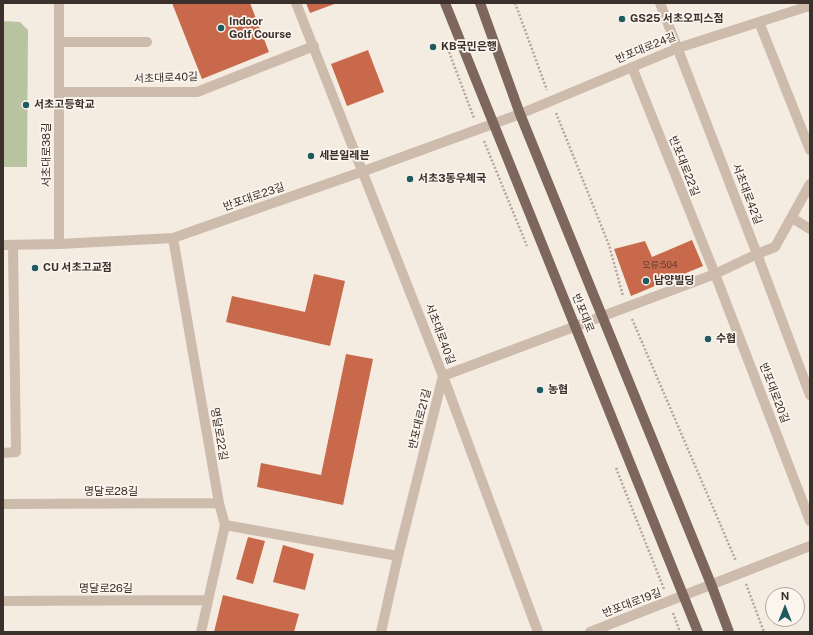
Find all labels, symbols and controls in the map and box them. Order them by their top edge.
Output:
place label: GS25 서초오피스점 [630,12,724,26]
marker: GS25 서초오피스점 [617,14,627,24]
place label: Indoor Golf Course [229,15,291,41]
marker: Indoor Golf Course [216,23,226,33]
street label: 반포대로24길 [614,30,678,66]
place label: KB국민은행 [441,40,497,54]
marker: KB국민은행 [428,42,438,52]
street label: 서초대로40길 [134,70,198,86]
place label: 서초고등학교 [34,98,95,112]
marker: 서초고등학교 [21,100,31,110]
street label: 서초대로38길 [40,123,54,187]
street label: 반포대로22길 [666,134,702,198]
place label: 세븐일레븐 [319,149,370,163]
marker: 세븐일레븐 [306,151,316,161]
street label: 서초대로42길 [729,162,765,226]
place label: 서초3동우체국 [418,172,486,186]
marker: 서초3동우체국 [405,174,415,184]
street label: 반포대로23길 [222,180,286,214]
house number: 오류:504 [642,260,678,270]
place label: CU 서초고교점 [43,261,112,275]
marker: CU 서초고교점 [30,263,40,273]
place label: 남양빌딩 [654,274,694,288]
marker: 남양빌딩 [641,276,651,286]
street label: 반포대로 [569,292,597,334]
street label: 서초대로40길 [422,302,458,366]
place label: 수협 [716,332,736,346]
marker: 수협 [703,334,713,344]
street label: 반포대로20길 [756,361,792,425]
place label: 농협 [548,383,568,397]
marker: 농협 [535,385,545,395]
street label: 반포대로21길 [406,388,434,450]
street label: 명달로22길 [208,406,230,462]
street label: 명달로28길 [84,485,138,499]
street label: 명달로26길 [79,582,133,596]
street label: 반포대로19길 [601,586,663,620]
north arrow [765,587,805,627]
text: N [781,590,789,602]

